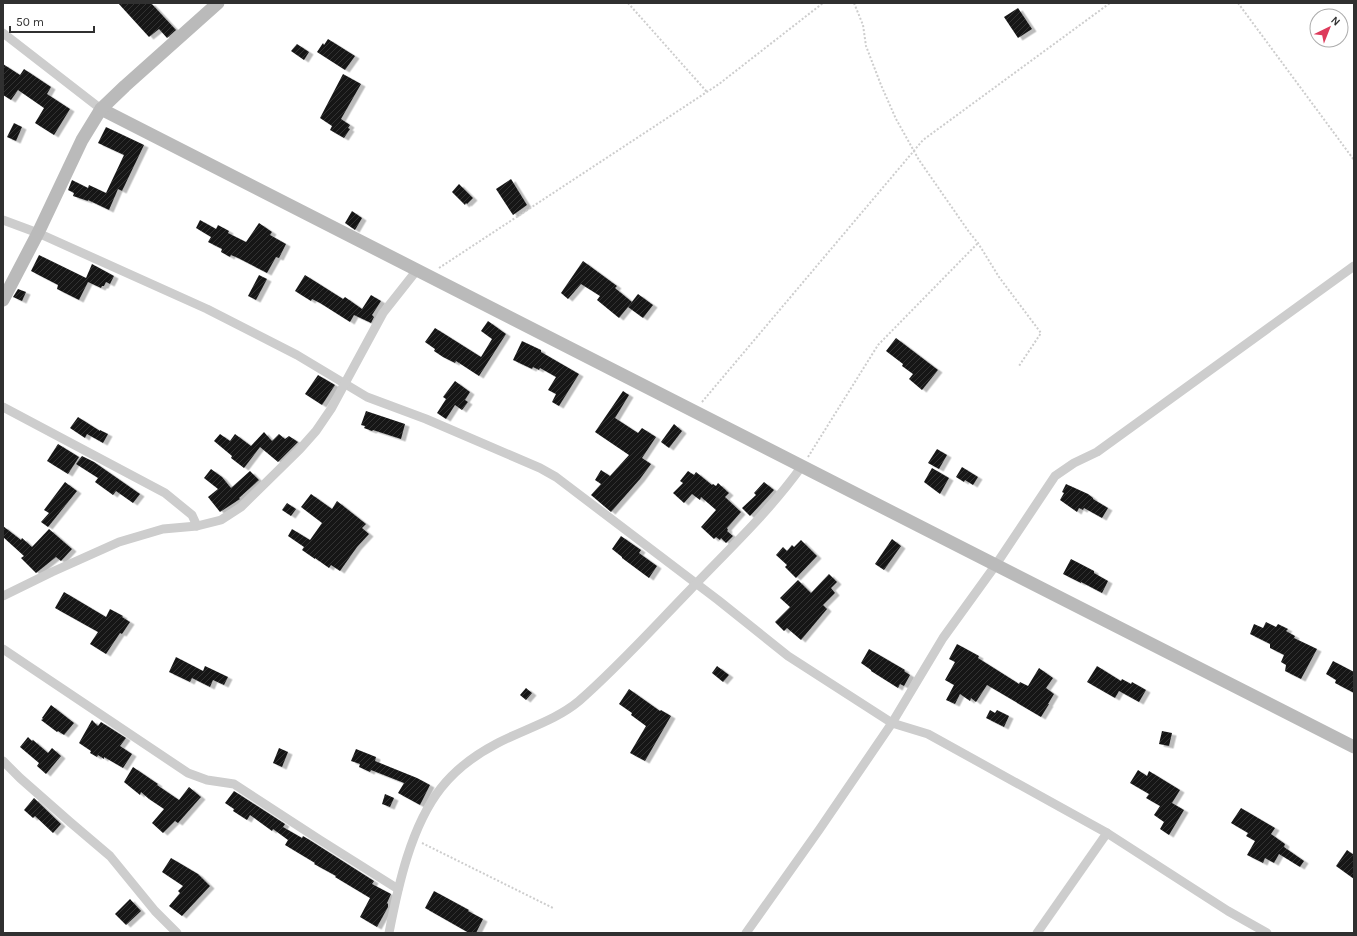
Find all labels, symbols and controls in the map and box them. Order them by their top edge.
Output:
scale bar [10,8,94,34]
north arrow [1309,8,1349,48]
text: N [1328,14,1343,28]
text: 50 m [16,15,44,29]

